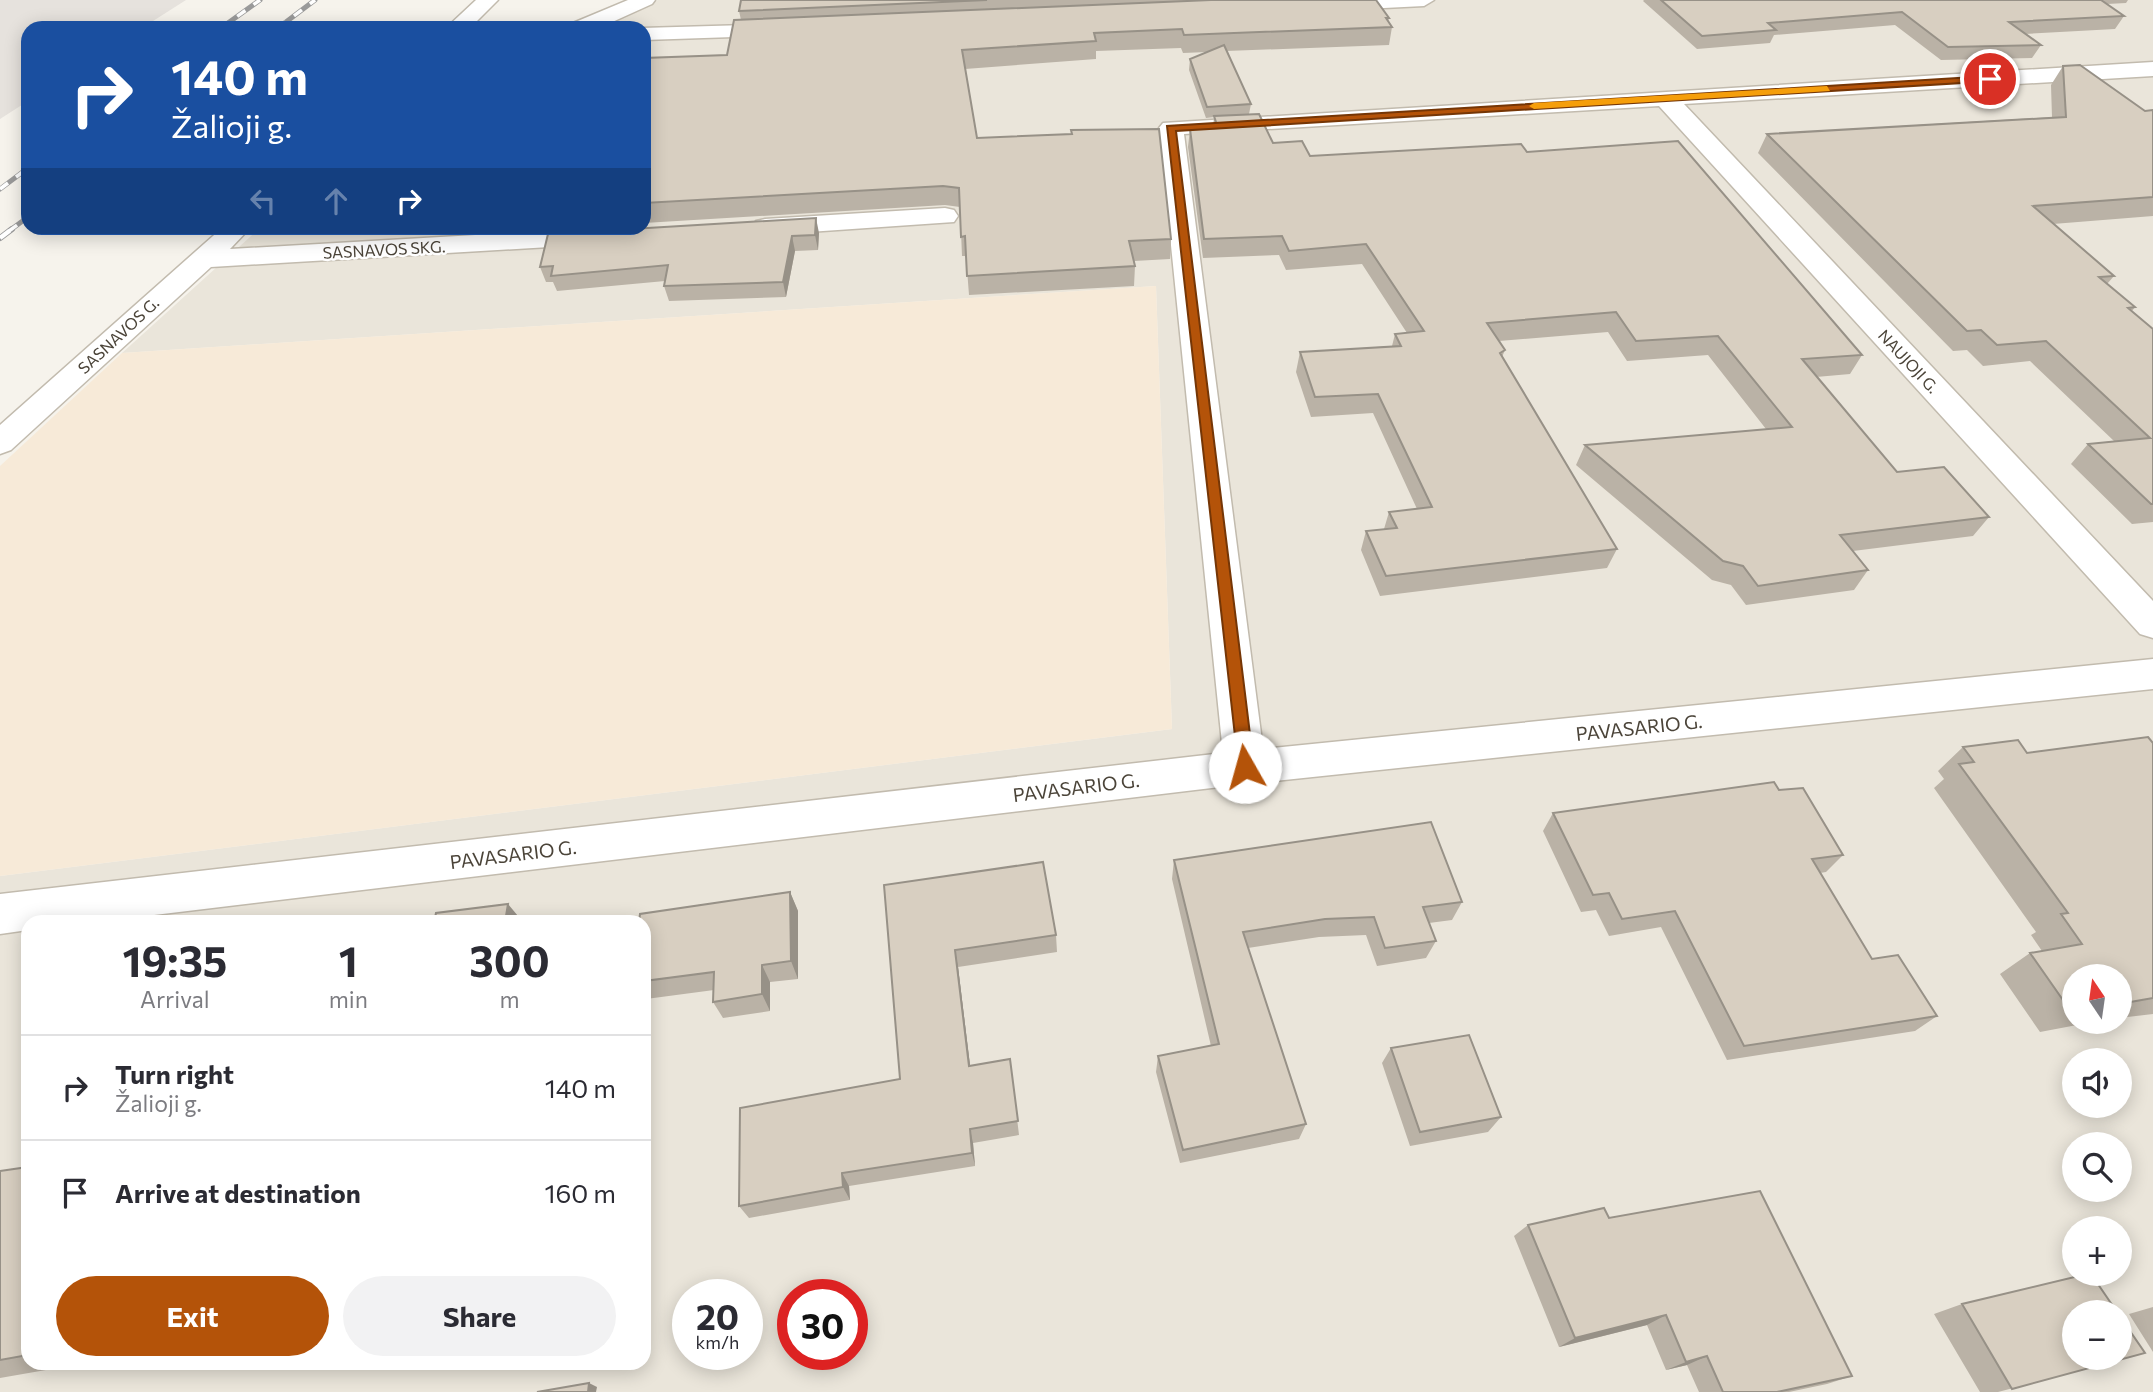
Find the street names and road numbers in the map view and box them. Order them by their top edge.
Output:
street label: SASNAVOS SKG. [322,236,446,262]
street label: SASNAVOS G. [74,293,162,377]
street label: NAUJOJI G. [1875,325,1943,397]
street label: PAVASARIO G. [1574,709,1704,745]
street label: PAVASARIO G. [1011,768,1141,806]
street label: PAVASARIO G. [448,835,578,873]

